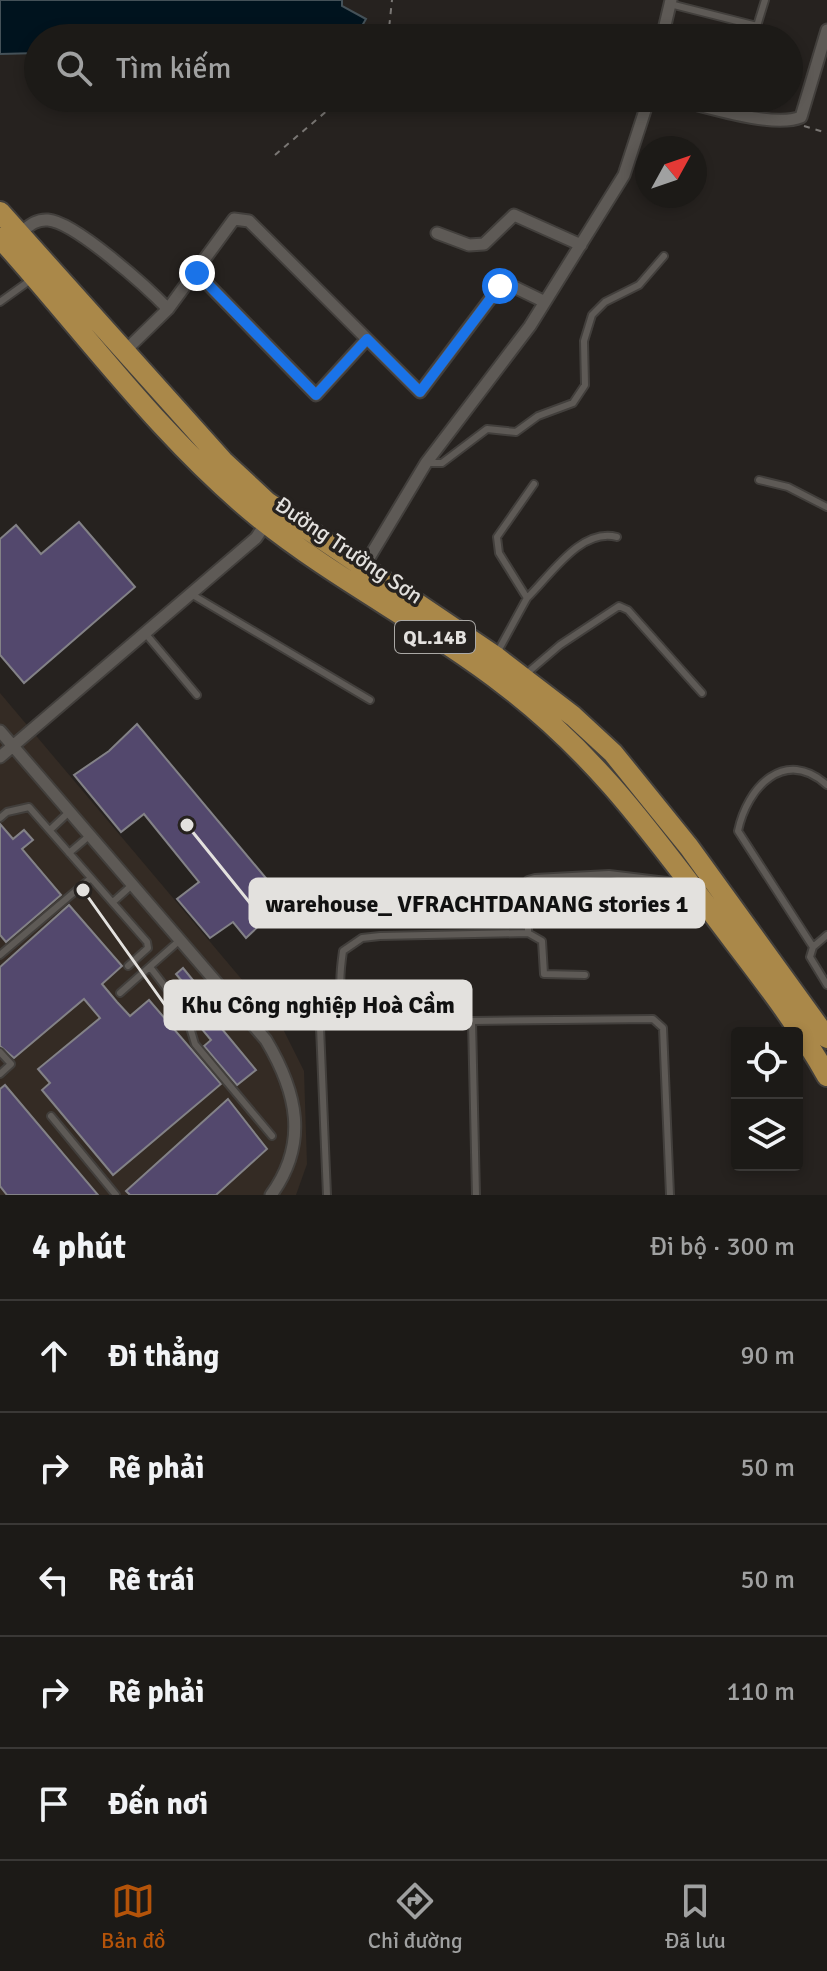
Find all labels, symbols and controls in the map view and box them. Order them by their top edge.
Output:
search box [24,24,803,112]
icon: search [52,46,96,90]
text: Tìm kiếm [116,50,231,87]
north arrow [635,136,707,208]
route end [179,255,215,291]
route start [482,268,518,304]
street label: Đường Trường Sơn [270,491,428,609]
road number: QL.14B [395,621,475,653]
callout: warehouse_ VFRACHTDANANG stories 1 [250,879,704,927]
text: warehouse_ VFRACHTDANANG stories 1 [266,889,688,919]
callout: Khu Công nghiệp Hoà Cầm [165,981,471,1029]
text: Khu Công nghiệp Hoà Cầm [181,990,455,1020]
map controls [731,1027,803,1171]
button: locate [731,1027,803,1099]
button: layers [731,1099,803,1171]
text: 4 phút [32,1226,126,1268]
text: Đi bộ · 300 m [650,1231,795,1263]
icon: ahead [32,1334,76,1378]
text: Đi thẳng [108,1338,219,1375]
text: 90 m [740,1340,795,1372]
icon: right [32,1446,76,1490]
text: Rẽ phải [108,1450,204,1487]
text: 50 m [740,1452,795,1484]
icon: left [32,1558,76,1602]
text: Rẽ trái [108,1562,195,1599]
text: 50 m [740,1564,795,1596]
icon: right [32,1670,76,1714]
text: Rẽ phải [108,1674,204,1711]
text: 110 m [726,1676,795,1708]
icon: arrive [32,1782,76,1826]
text: Đến nơi [108,1786,208,1823]
tab: Bản đồ [101,1879,166,1954]
tab: Chỉ đường [368,1879,463,1954]
tab: Đã lưu [665,1879,726,1954]

